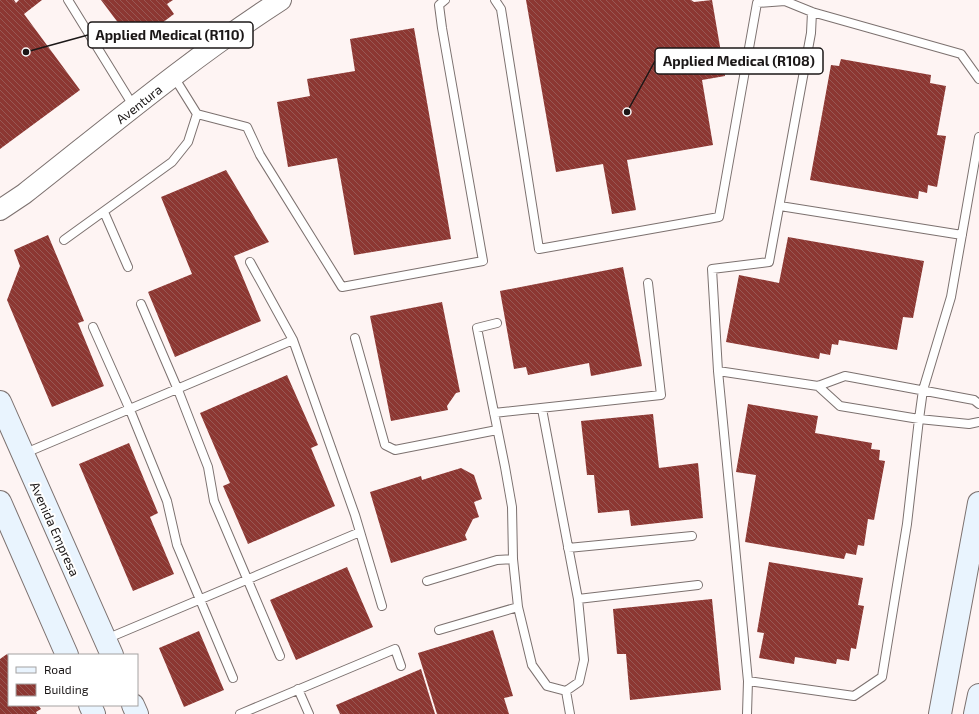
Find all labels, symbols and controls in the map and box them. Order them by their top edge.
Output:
callout: Applied Medical (R110) [88,22,253,48]
text: Applied Medical (R110) [96,26,244,43]
callout: Applied Medical (R108) [655,48,823,74]
text: Applied Medical (R108) [663,52,815,69]
street label: Aventura [113,81,165,127]
street label: Avenida Empresa [27,479,83,579]
legend [8,654,138,706]
text: Road [44,662,72,676]
text: Building [44,682,89,696]

